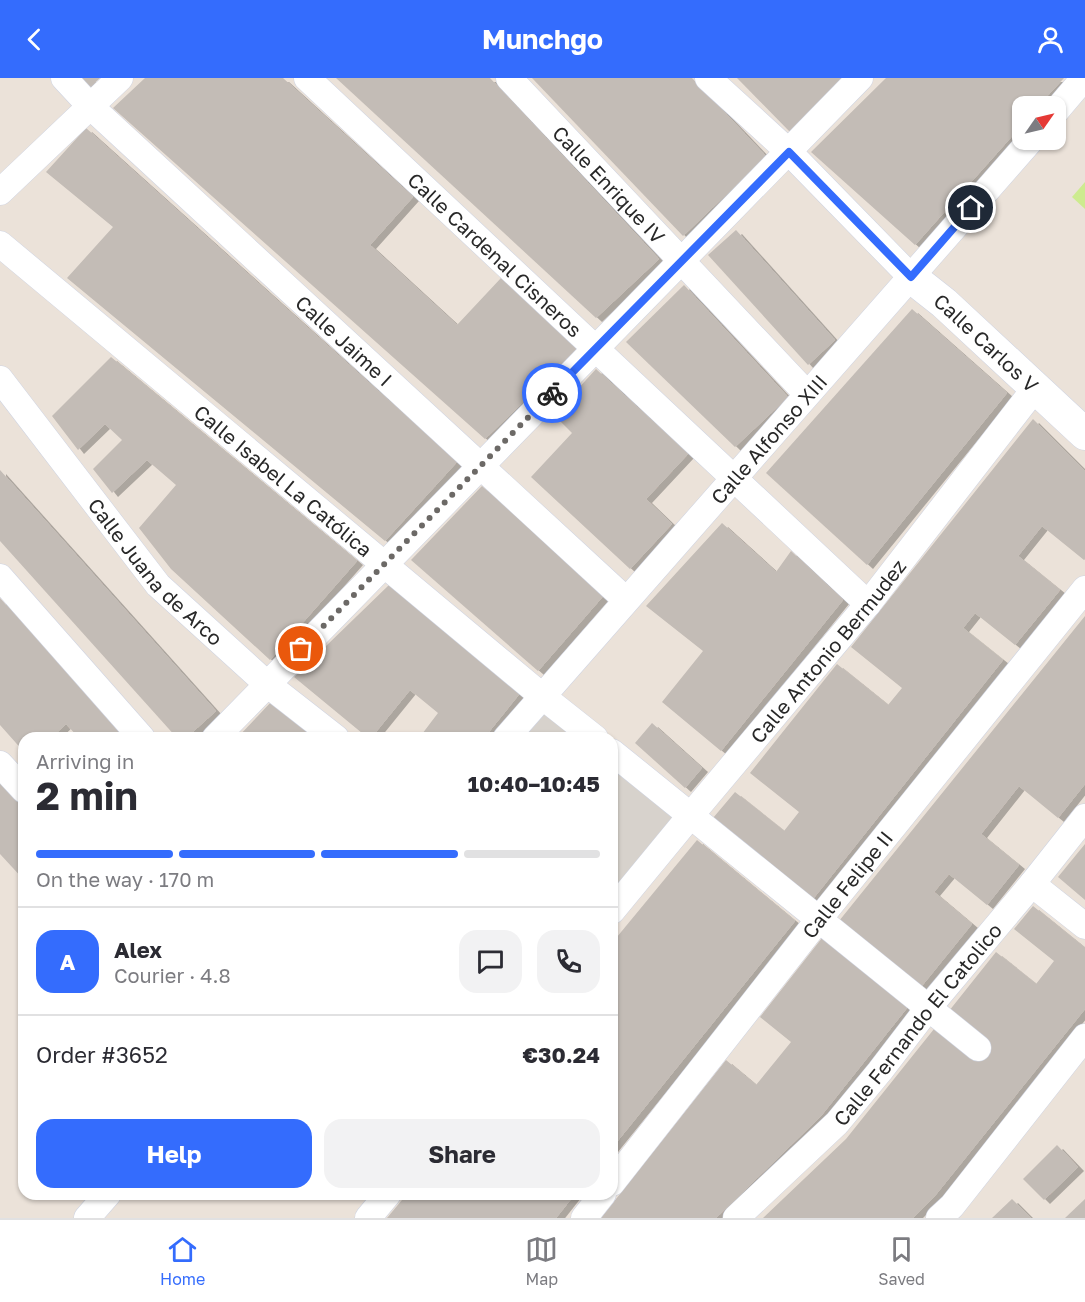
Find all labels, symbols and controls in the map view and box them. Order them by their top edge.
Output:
icon: back [18,23,51,56]
text: Munchgo [482,23,603,55]
icon: person [1034,23,1067,56]
north arrow [1012,96,1066,150]
map controls [1012,96,1066,150]
street label: Calle Enrique IV [548,120,670,248]
street label: Calle Cardenal Cisneros [403,167,587,342]
pin [945,182,996,233]
icon: home [954,191,987,224]
street label: Calle Carlos V [929,288,1044,397]
street label: Calle Jaime I [291,290,397,391]
courier [522,363,582,423]
street label: Calle Alfonso XIII [705,369,832,509]
icon: bike [536,377,569,410]
street label: Calle Isabel La Católica [190,399,377,561]
street label: Calle Juana de Arco [84,493,228,650]
street label: Calle Antonio Bermudez [745,554,910,748]
pin [275,623,326,674]
icon: bag [284,632,317,665]
text: Arriving in [36,749,134,773]
text: 10:40–10:45 [468,770,600,797]
text: 2 min [36,772,138,819]
street label: Calle Felipe II [797,826,897,943]
text: On the way · 170 m [36,867,214,891]
street label: Calle Fernando El Catolico [828,918,1006,1130]
button: chat [459,930,522,993]
button: phone [537,930,600,993]
text: Alex [114,936,162,963]
text: A [60,948,75,975]
text: Courier · 4.8 [114,963,231,987]
text: Order #3652 [36,1041,168,1068]
text: €30.24 [523,1041,600,1068]
button: Help [36,1119,312,1188]
button: Share [324,1119,600,1188]
tab: Home [160,1233,205,1289]
tab: Map [525,1233,558,1289]
tab: Saved [878,1233,925,1289]

